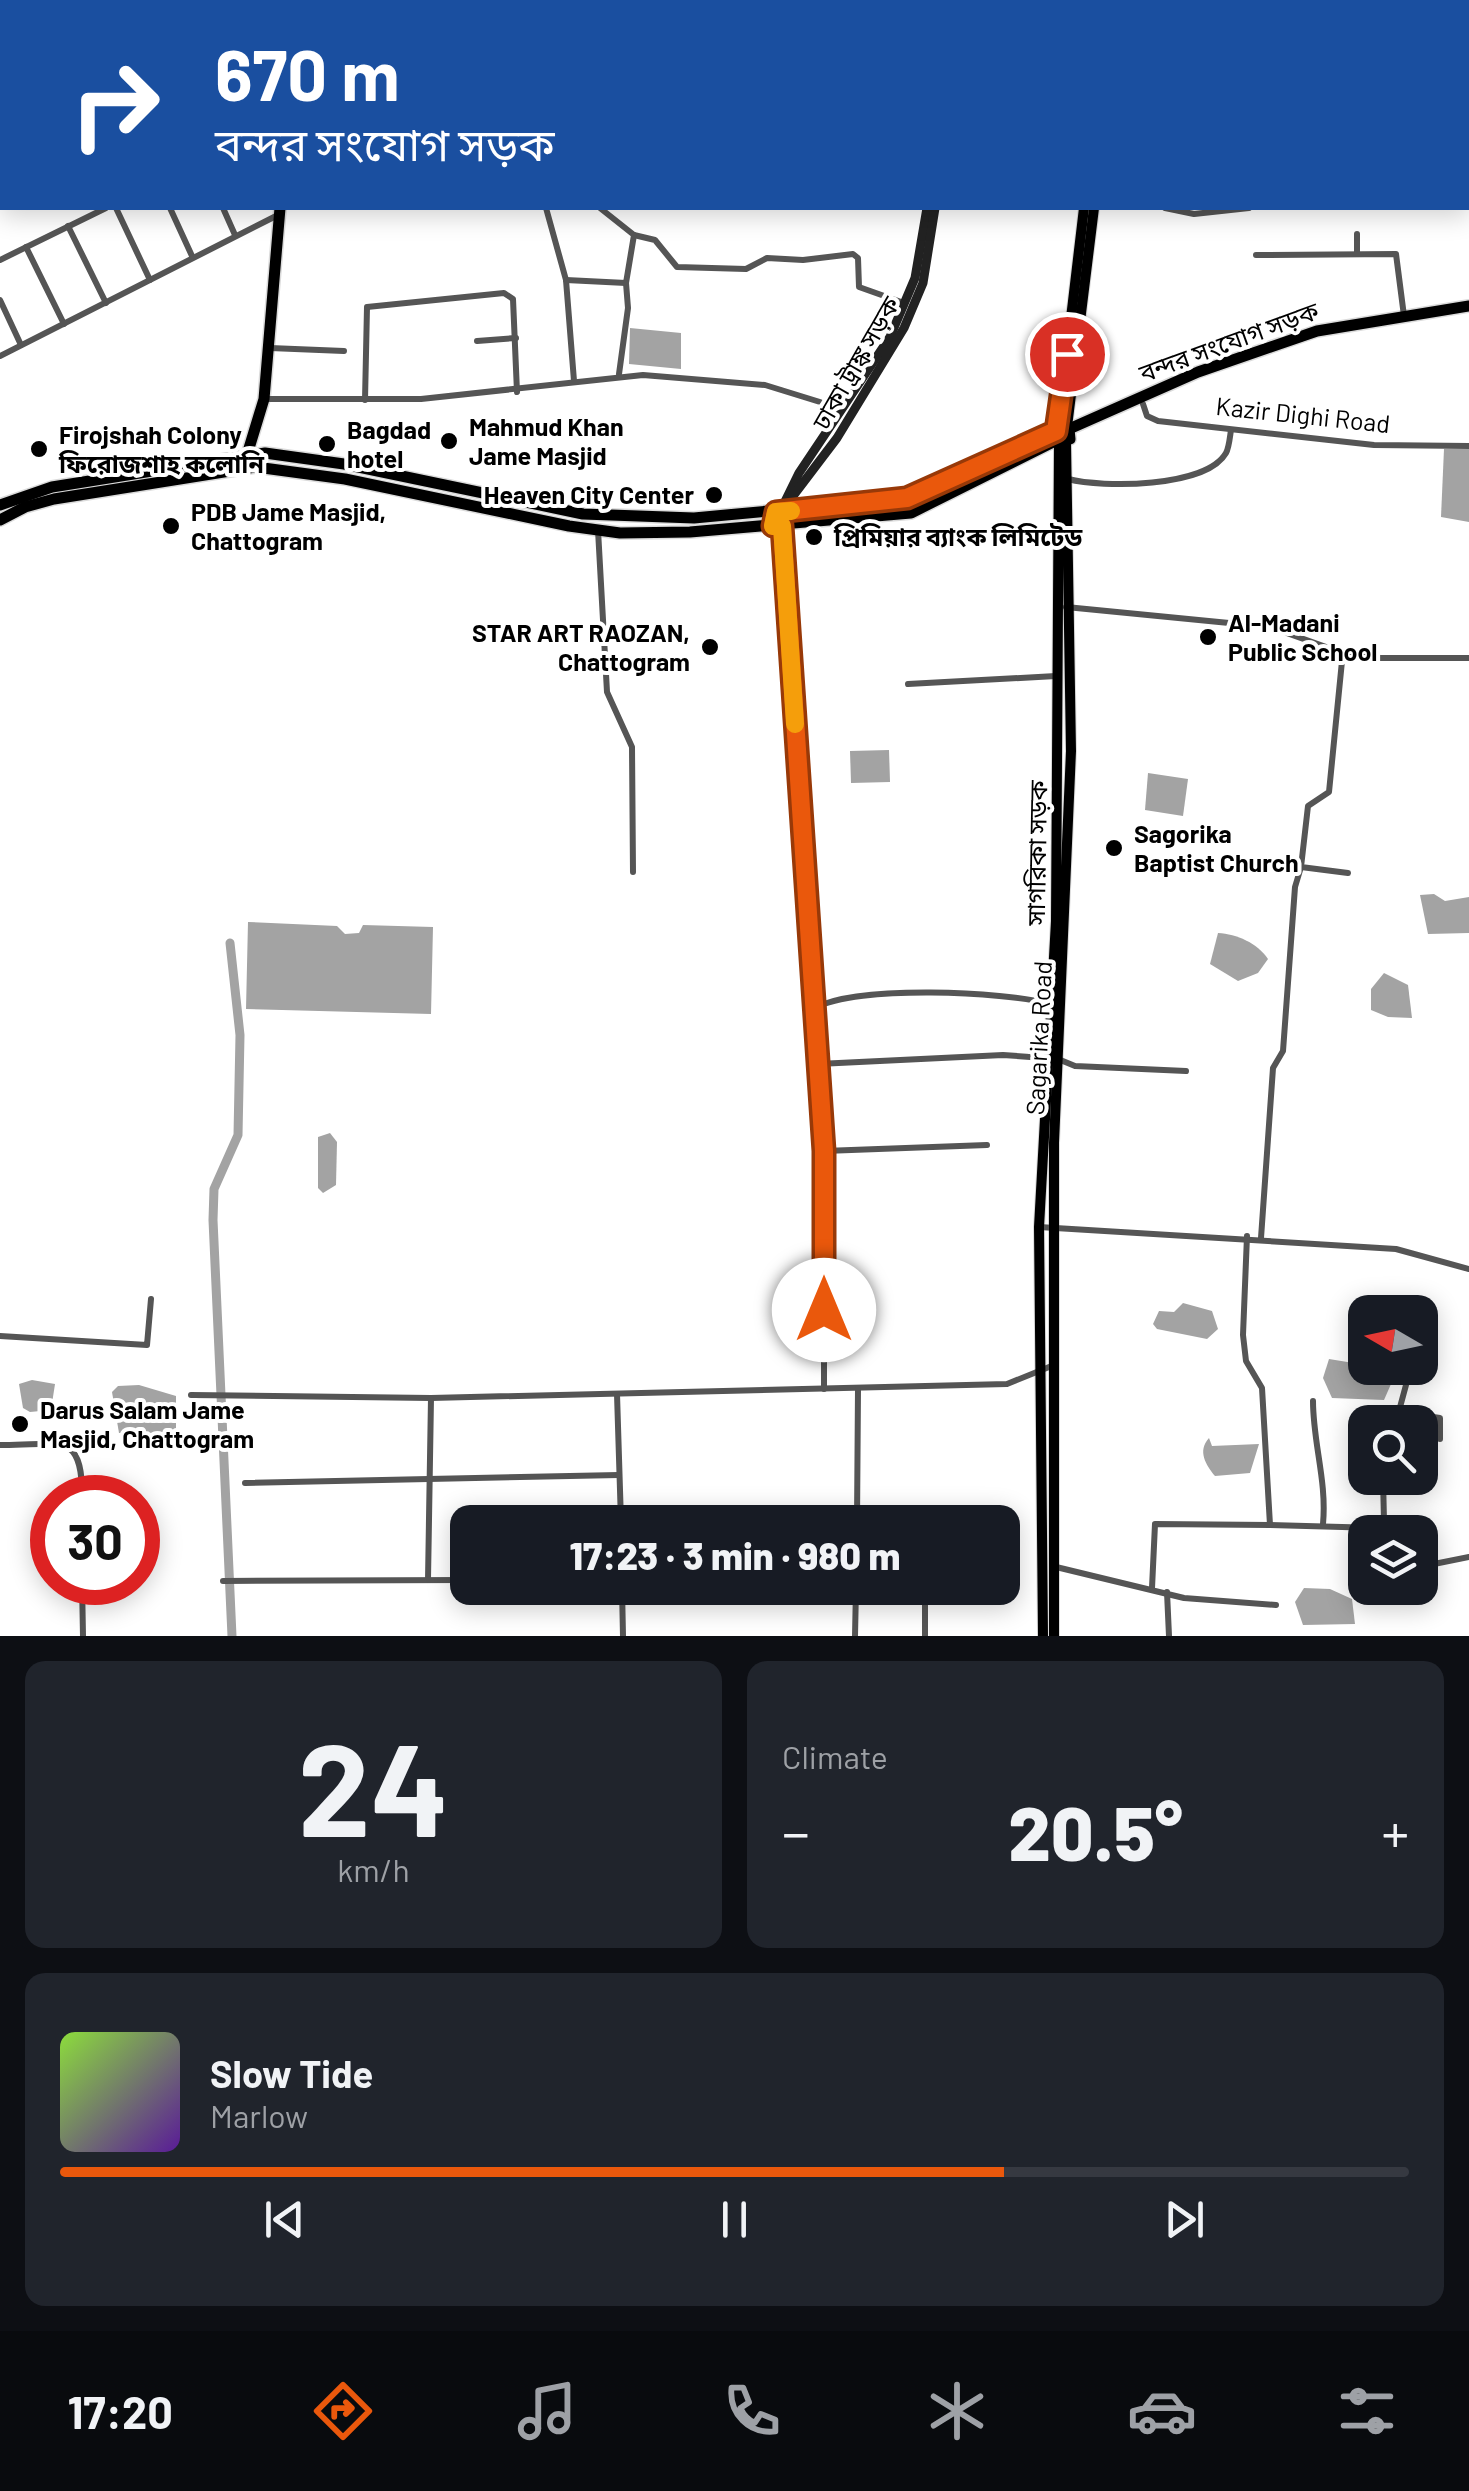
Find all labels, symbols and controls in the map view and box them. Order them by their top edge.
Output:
text: 670 m [215,31,400,115]
icon: right [50,40,180,170]
text: বন্দর সংযোগ সড়ক [215,116,555,170]
street label: ঢাকা ট্রাঙ্ক সড়ক [805,290,906,435]
street label: বন্দর সংযোগ সড়ক [1134,294,1323,388]
pin [1025,312,1110,397]
icon: arrive [1040,327,1095,382]
street label: Kazir Dighi Road [1215,390,1392,438]
place label: Mahmud Khan Jame Masjid [469,411,624,470]
place label: Bagdad hotel [347,414,431,473]
place label: Firojshah Colony ফিরোজশাহ কলোনি [58,419,264,478]
marker: Mahmud Khan Jame Masjid [438,430,460,452]
marker: Bagdad hotel [316,433,338,455]
marker: Firojshah Colony ফিরোজশাহ কলোনি [28,438,50,460]
place label: Heaven City Center [484,479,694,509]
marker: Heaven City Center [703,484,725,506]
place label: PDB Jame Masjid, Chattogram [191,496,386,555]
marker: PDB Jame Masjid, Chattogram [160,515,182,537]
place label: প্রিমিয়ার ব্যাংক লিমিটেড [833,521,1083,551]
marker: প্রিমিয়ার ব্যাংক লিমিটেড [803,526,825,548]
place label: Al-Madani Public School [1228,607,1377,666]
place label: STAR ART RAOZAN, Chattogram [472,617,690,676]
marker: Al-Madani Public School [1197,626,1219,648]
marker: STAR ART RAOZAN, Chattogram [699,636,721,658]
street label: সাগরিকা সড়ক [1020,779,1052,927]
place label: Sagorika Baptist Church [1134,818,1299,877]
marker: Sagorika Baptist Church [1103,837,1125,859]
street label: Sagarika Road [1019,960,1057,1116]
position arrow [772,1258,876,1362]
north arrow [1348,1295,1438,1385]
map controls [1348,1295,1438,1605]
place label: Darus Salam Jame Masjid, Chattogram [40,1394,254,1453]
button: search [1348,1405,1438,1495]
marker: Darus Salam Jame Masjid, Chattogram [9,1413,31,1435]
speed limit sign: 30 [30,1475,160,1605]
button: layers [1348,1515,1438,1605]
text: 17:23 · 3 min · 980 m [570,1532,900,1578]
text: 24 [298,1707,449,1863]
text: Climate [782,1737,888,1775]
text: 20.5° [1008,1786,1183,1876]
text: − [782,1798,810,1864]
text: + [1381,1798,1409,1864]
text: km/h [337,1850,410,1888]
text: Slow Tide [210,2050,373,2096]
text: Marlow [210,2096,308,2134]
icon: previous [257,2192,312,2247]
icon: pause [707,2192,762,2247]
icon: next [1157,2192,1212,2247]
icon: directions [308,2376,378,2446]
icon: music [512,2376,582,2446]
icon: phone [717,2376,787,2446]
icon: climate [922,2376,992,2446]
icon: car [1127,2376,1197,2446]
icon: filters [1332,2376,1402,2446]
text: 17:20 [67,2384,173,2438]

